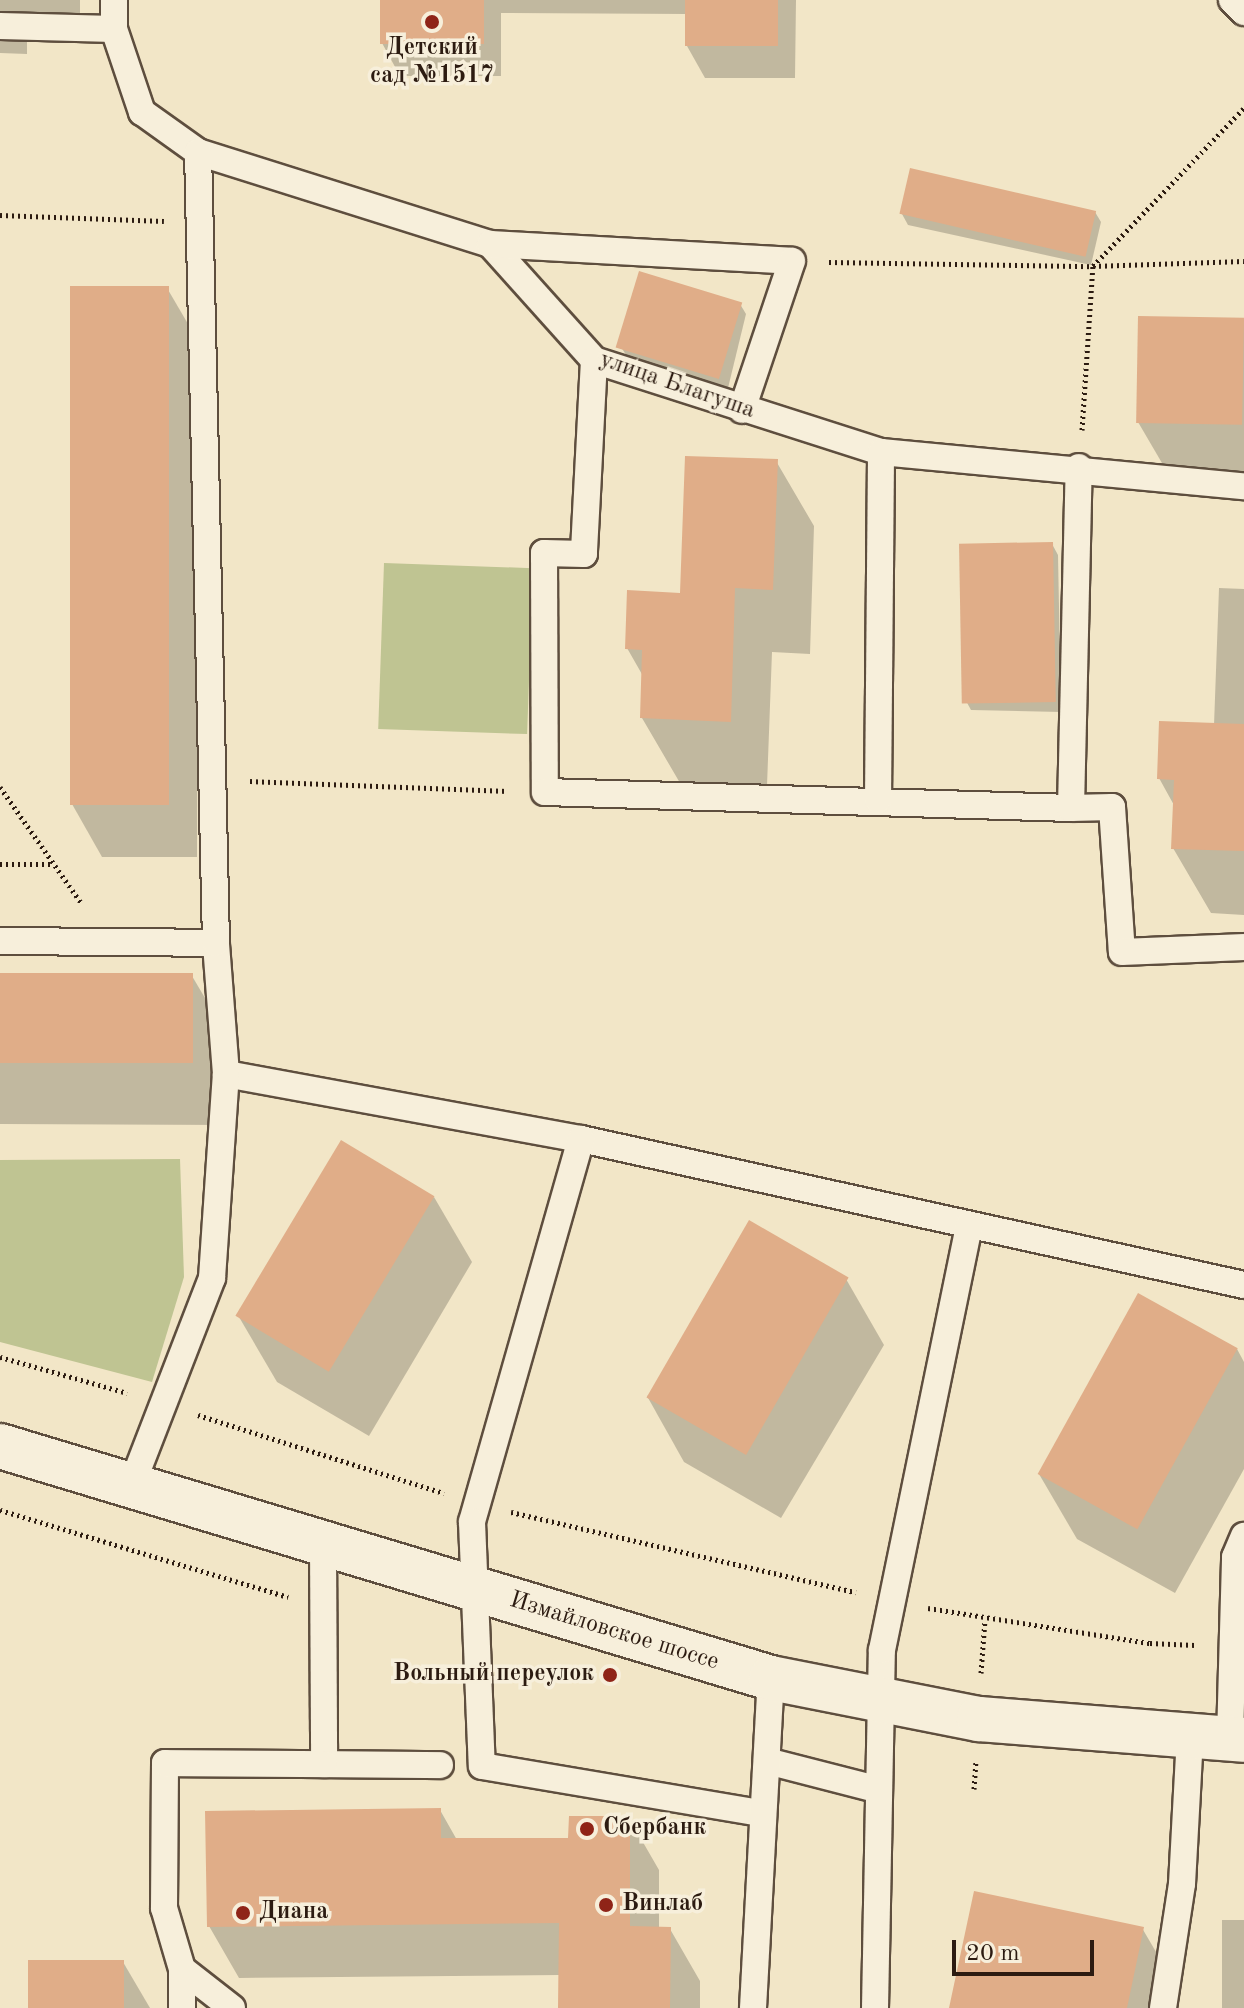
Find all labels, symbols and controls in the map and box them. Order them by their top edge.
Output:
marker: Детский сад №1517 [423,13,441,31]
place label: Детский сад №1517 [370,35,494,91]
street label: улица Благуша [596,346,758,426]
street label: Измайловское шоссе [506,1586,722,1678]
place label: Вольный переулок [393,1661,594,1689]
marker: Вольный переулок [601,1666,619,1684]
place label: Сбербанк [603,1815,706,1843]
marker: Сбербанк [578,1820,596,1838]
place label: Винлаб [622,1891,703,1919]
marker: Винлаб [597,1896,615,1914]
place label: Диана [259,1899,328,1927]
marker: Диана [234,1904,252,1922]
scale bar [956,1924,1098,1974]
text: 20 m [966,1942,1020,1966]

